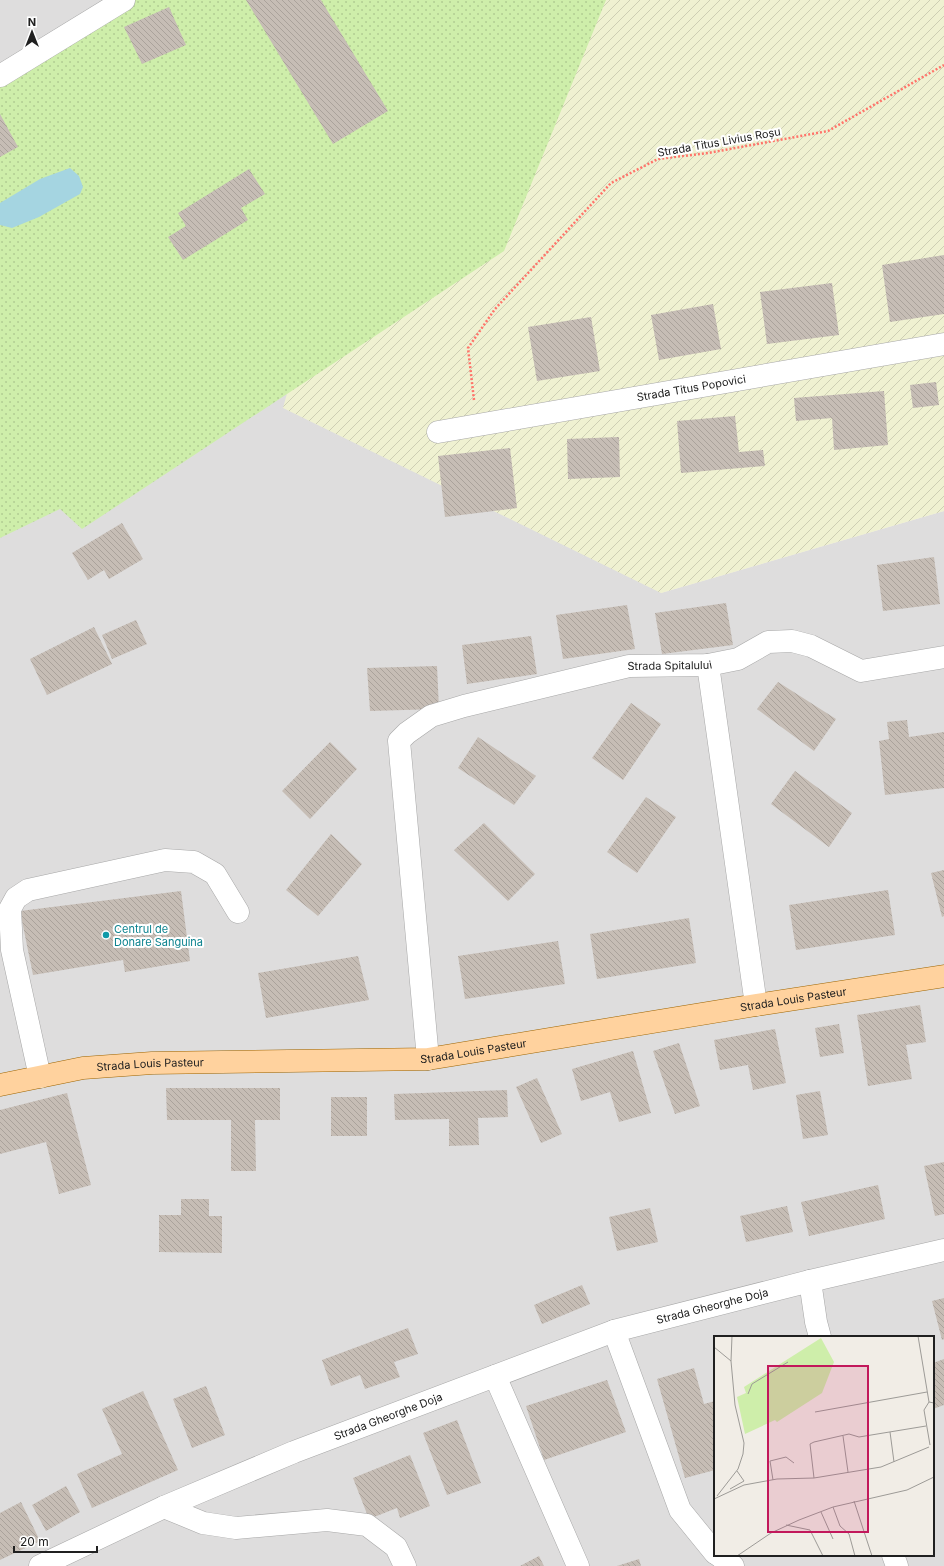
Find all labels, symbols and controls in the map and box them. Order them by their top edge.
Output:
north arrow [12,12,52,52]
text: N [28,15,36,29]
street label: Strada Titus Livius Roșu [656,124,782,160]
street label: Strada Titus Popovici [636,372,747,404]
street label: Strada Spitalului [627,657,713,673]
place label: Centrul de Donare Sanguina [114,922,203,949]
marker: Centrul de Donare Sanguina [101,930,111,940]
street label: Strada Louis Pasteur [739,984,847,1015]
street label: Strada Louis Pasteur [420,1036,528,1066]
street label: Strada Louis Pasteur [96,1055,204,1074]
street label: Strada Gheorghe Doja [655,1285,770,1327]
inset map [714,1336,934,1556]
street label: Strada Gheorghe Doja [332,1390,444,1443]
scale bar [14,1528,97,1554]
text: 20 m [20,1534,49,1549]

